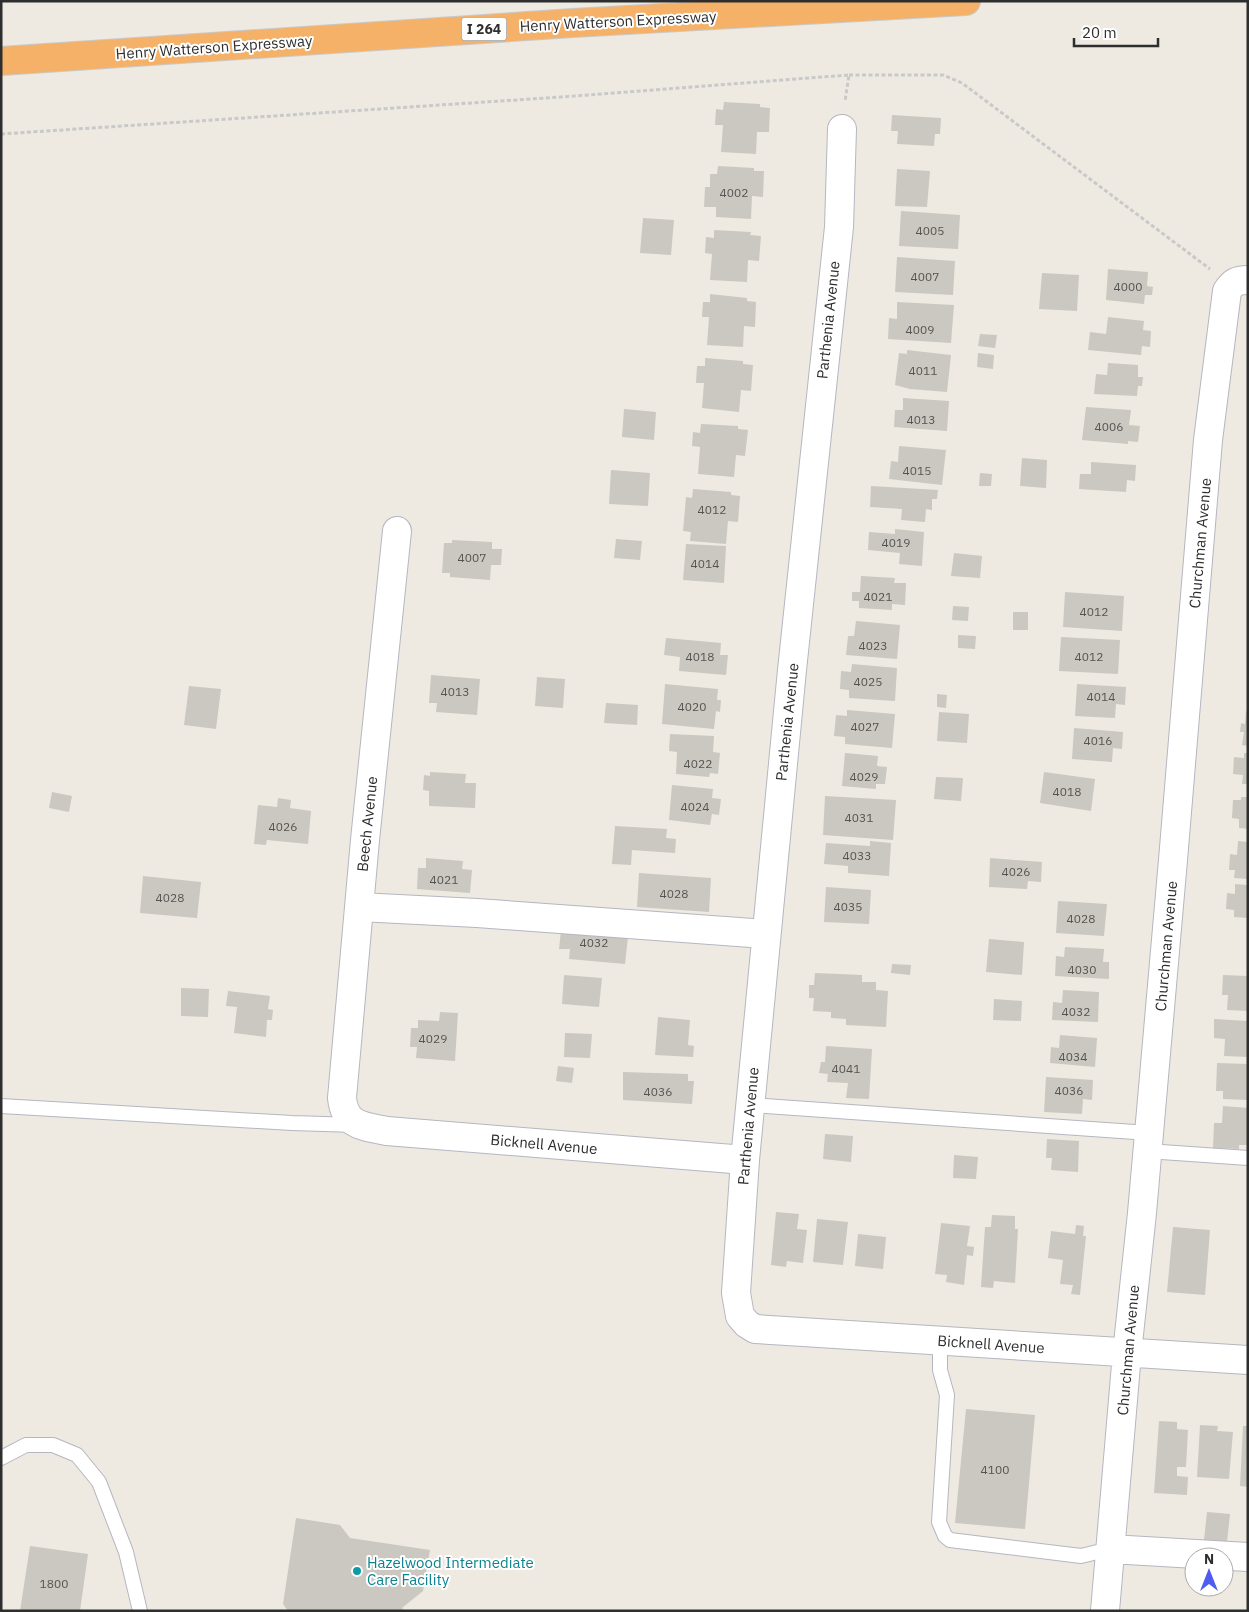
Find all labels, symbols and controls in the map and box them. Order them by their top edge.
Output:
street label: Henry Watterson Expressway [519,6,717,36]
scale bar [1074,15,1158,47]
road number: I 264 [462,18,506,40]
text: 20 m [1082,23,1117,42]
street label: Henry Watterson Expressway [115,31,313,63]
house number: 4002 [720,185,748,200]
house number: 4005 [916,223,944,238]
street label: Parthenia Avenue [812,260,844,380]
house number: 4007 [911,269,939,284]
house number: 4000 [1114,279,1142,294]
house number: 4009 [906,322,934,337]
house number: 4011 [909,363,937,378]
house number: 4013 [907,412,935,427]
house number: 4006 [1095,419,1123,434]
house number: 4015 [903,463,931,478]
street label: Churchman Avenue [1185,477,1215,609]
house number: 4012 [698,502,726,517]
house number: 4019 [882,535,910,550]
house number: 4007 [458,550,486,565]
house number: 4014 [691,556,719,571]
house number: 4021 [864,589,892,604]
house number: 4012 [1080,604,1108,619]
house number: 4023 [859,638,887,653]
house number: 4018 [686,649,714,664]
house number: 4012 [1075,649,1103,664]
street label: Parthenia Avenue [771,662,803,782]
house number: 4025 [854,674,882,689]
house number: 4013 [441,684,469,699]
house number: 4014 [1087,689,1115,704]
house number: 4020 [678,699,706,714]
house number: 4027 [851,719,879,734]
house number: 4016 [1084,733,1112,748]
house number: 4022 [684,756,712,771]
house number: 4029 [850,769,878,784]
street label: Beech Avenue [353,775,381,873]
house number: 4018 [1053,784,1081,799]
house number: 4024 [681,799,709,814]
house number: 4031 [845,810,873,825]
house number: 4026 [269,819,297,834]
house number: 4033 [843,848,871,863]
house number: 4026 [1002,864,1030,879]
house number: 4021 [430,872,458,887]
street label: Churchman Avenue [1151,880,1181,1012]
house number: 4028 [660,886,688,901]
house number: 4028 [156,890,184,905]
house number: 4035 [834,899,862,914]
house number: 4028 [1067,911,1095,926]
house number: 4032 [580,935,608,950]
house number: 4030 [1068,962,1096,977]
house number: 4032 [1062,1004,1090,1019]
house number: 4029 [419,1031,447,1046]
house number: 4034 [1059,1049,1087,1064]
house number: 4041 [832,1061,860,1076]
street label: Parthenia Avenue [733,1066,763,1186]
house number: 4036 [1055,1083,1083,1098]
house number: 4036 [644,1084,672,1099]
street label: Bicknell Avenue [490,1130,598,1158]
street label: Churchman Avenue [1113,1284,1143,1416]
street label: Bicknell Avenue [937,1331,1045,1357]
house number: 4100 [981,1462,1009,1477]
north arrow [1184,1547,1234,1597]
text: N [1204,1550,1214,1568]
place label: Hazelwood Intermediate Care Facility [367,1553,534,1589]
marker: Hazelwood Intermediate Care Facility [351,1565,363,1577]
house number: 1800 [40,1576,68,1591]

